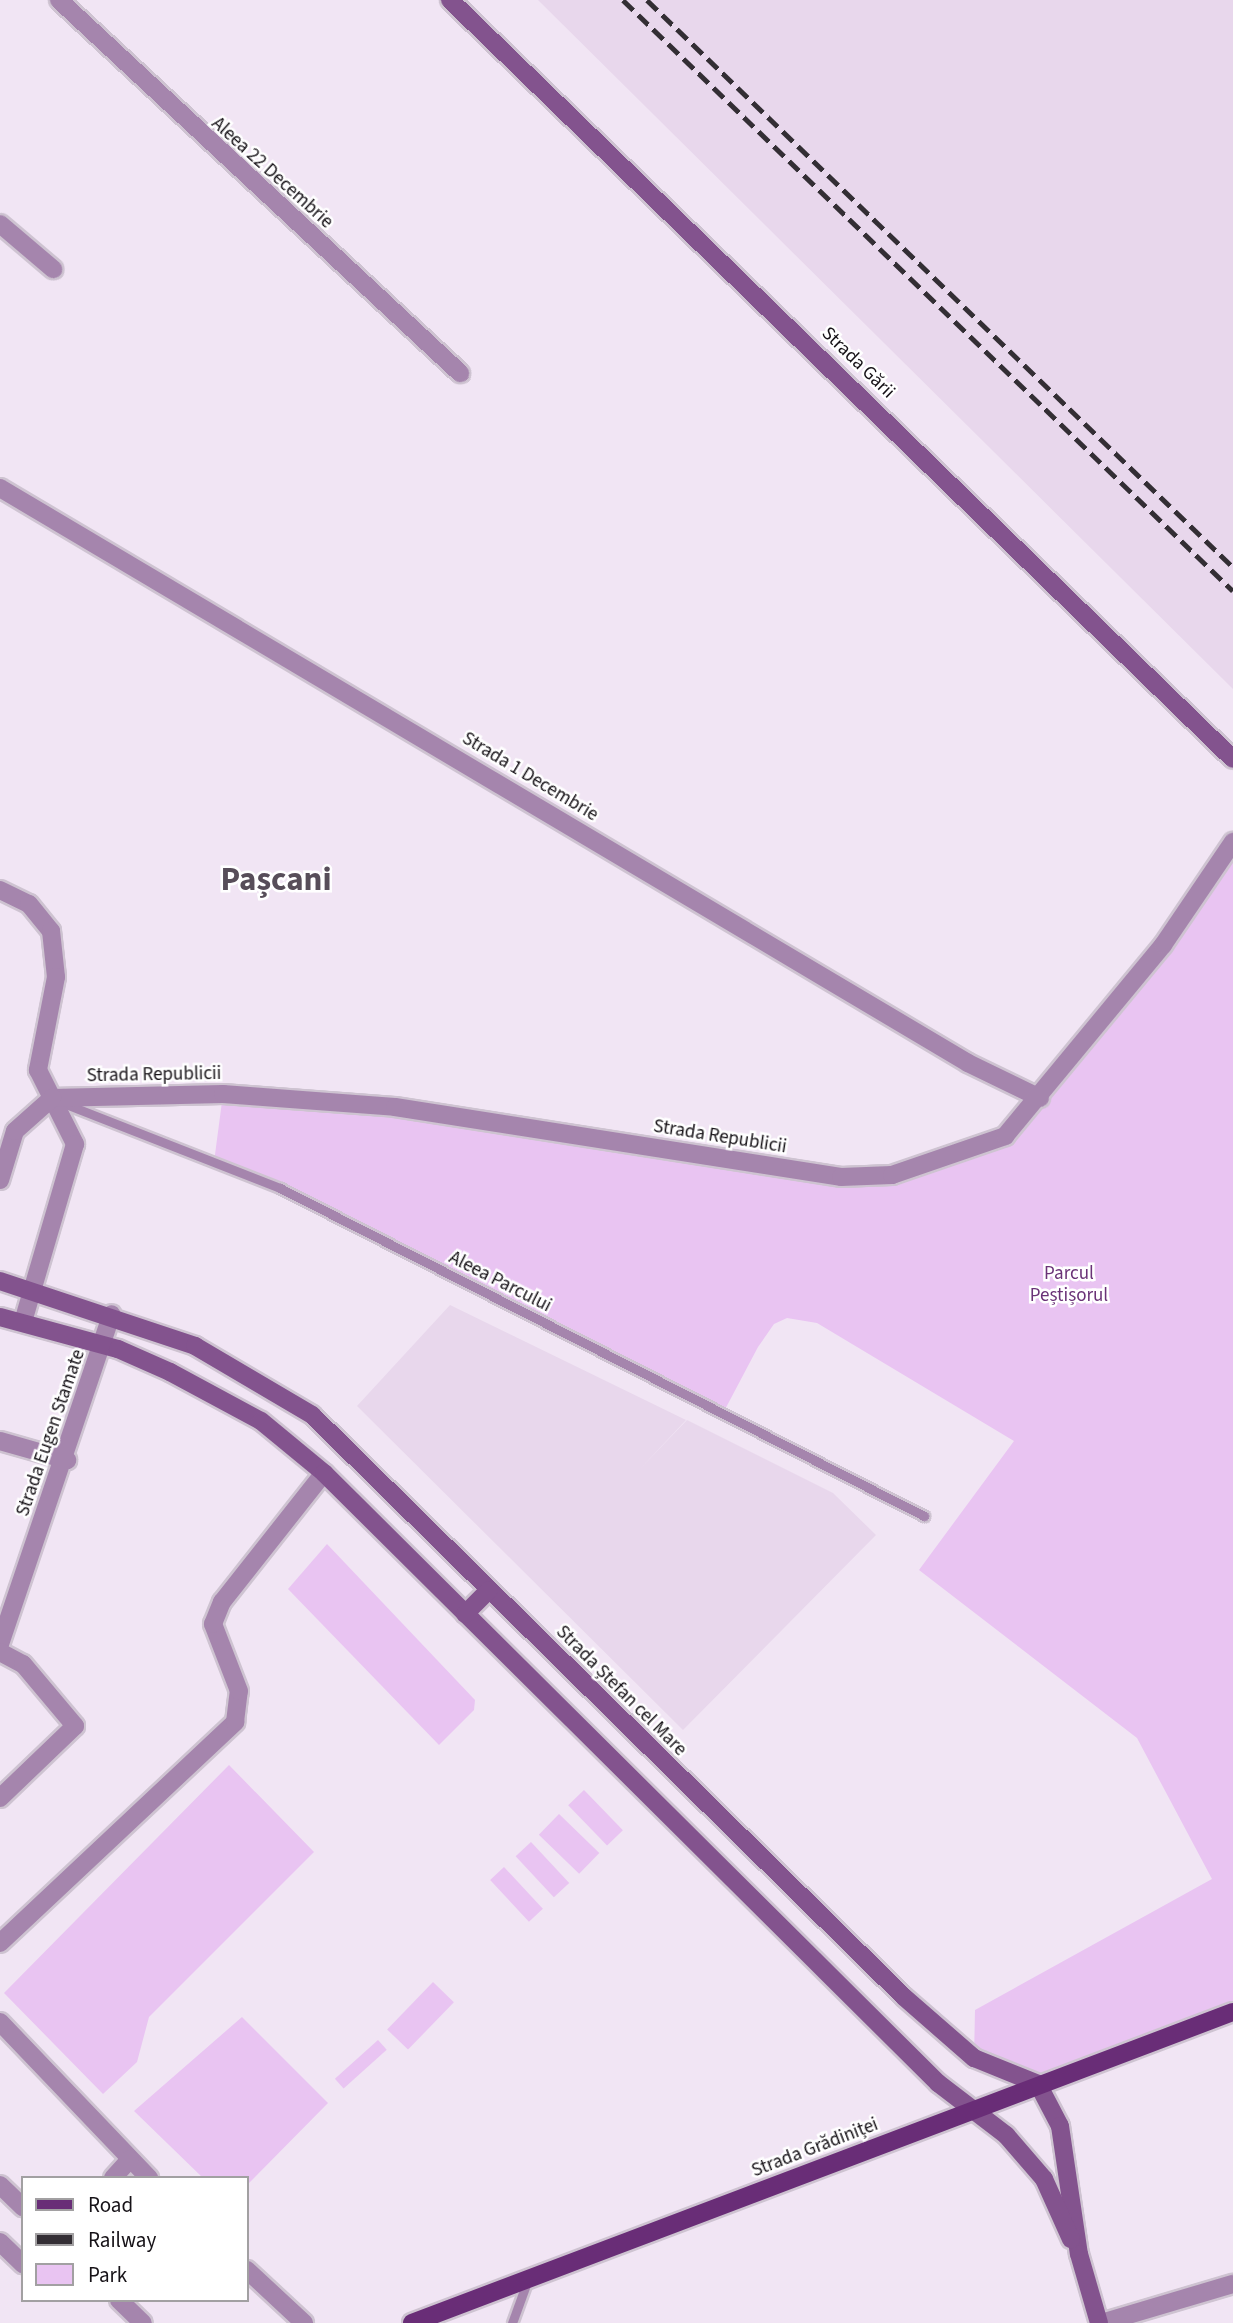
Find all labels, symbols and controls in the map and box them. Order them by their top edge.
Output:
street label: Aleea 22 Decembrie [207,112,337,234]
street label: Strada Gării [817,322,899,404]
street label: Strada 1 Decembrie [458,727,602,827]
district label: Pașcani [220,860,332,900]
street label: Strada Republicii [86,1062,222,1088]
street label: Strada Republicii [652,1115,788,1159]
street label: Aleea Parcului [445,1246,555,1318]
park label: Parcul Peștișorul [1030,1263,1108,1307]
street label: Strada Eugen Stamate [12,1347,90,1519]
street label: Strada Ștefan cel Mare [551,1621,691,1761]
street label: Strada Grădiniței [748,2113,882,2183]
legend [21,2176,248,2302]
text: Road [88,2190,133,2220]
text: Railway [88,2225,156,2255]
text: Park [88,2260,127,2290]

